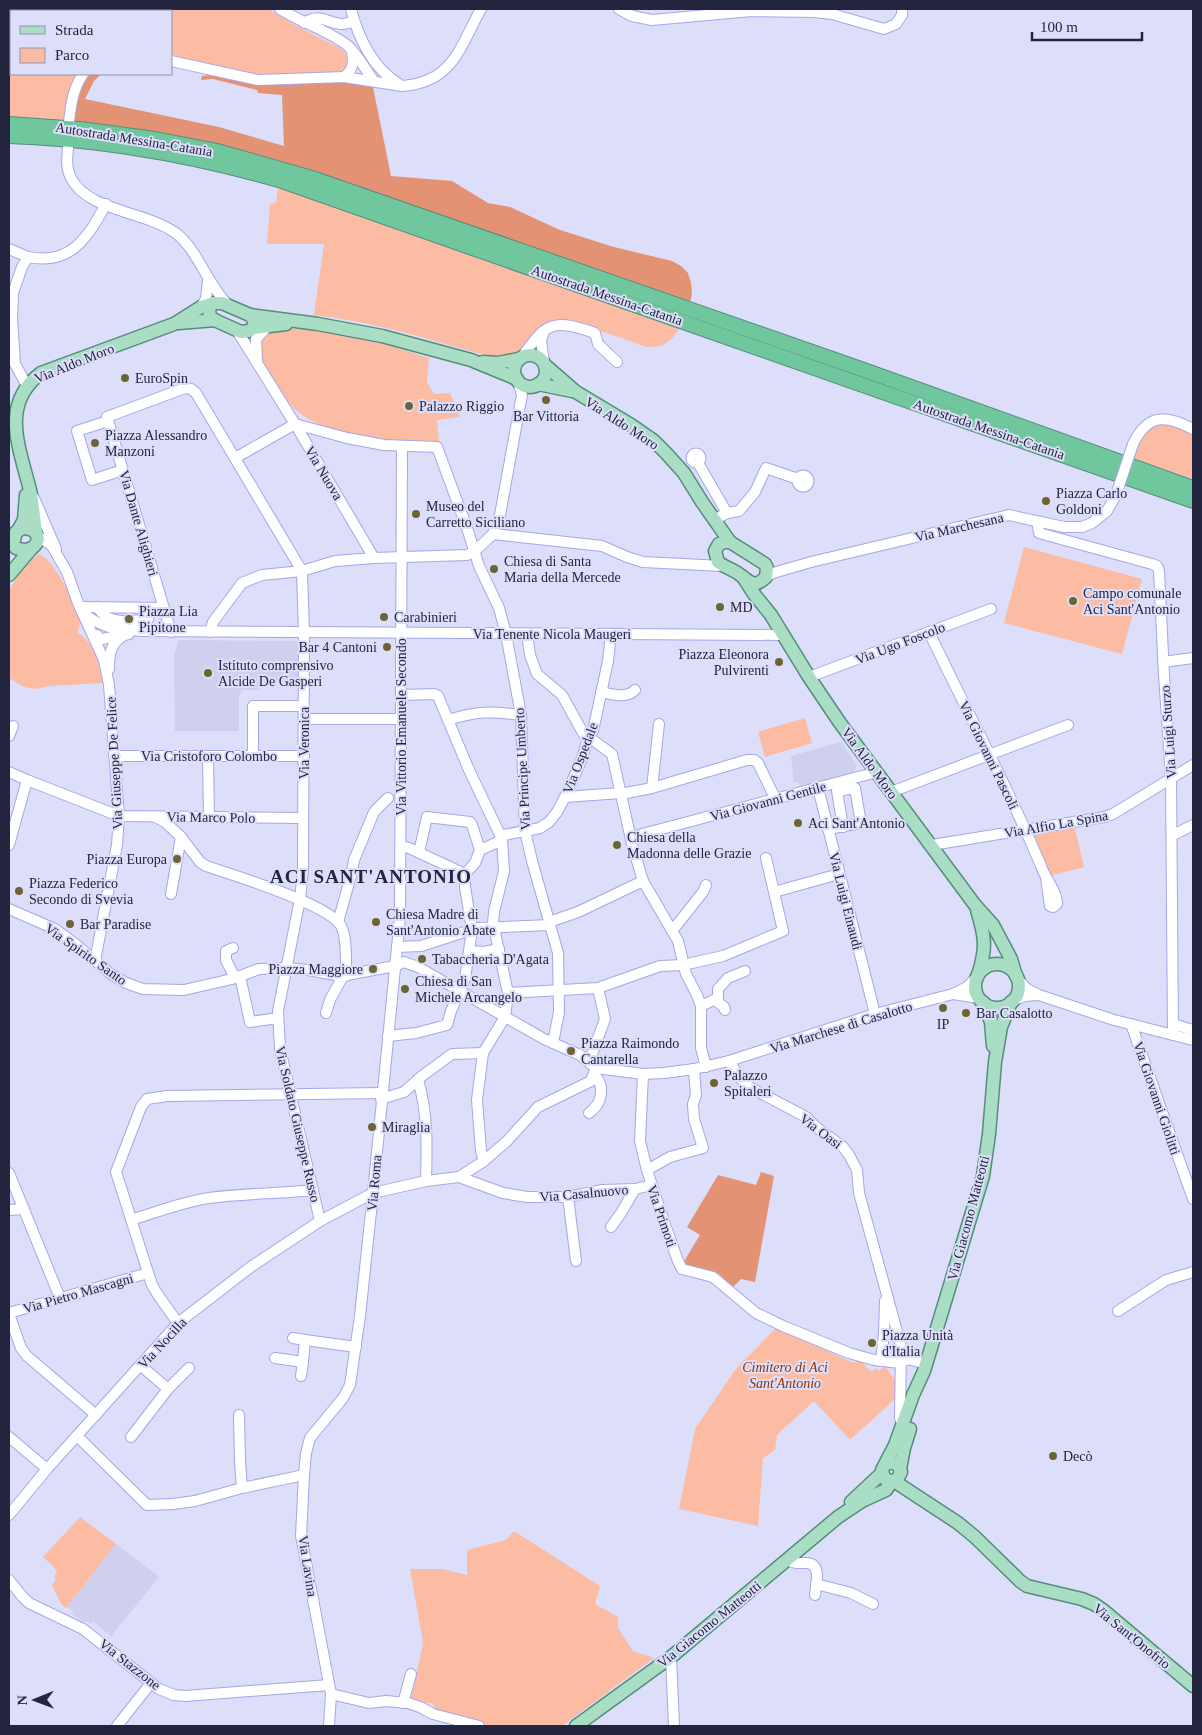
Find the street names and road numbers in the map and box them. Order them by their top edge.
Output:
street label: Autostrada Messina-Catania [54,120,214,159]
street label: Autostrada Messina-Catania [529,262,685,329]
street label: Via Aldo Moro [32,341,116,386]
street label: Via Aldo Moro [582,394,661,453]
street label: Autostrada Messina-Catania [911,396,1067,463]
street label: Via Nuova [302,444,346,504]
street label: Via Dante Alighieri [116,468,161,578]
street label: Via Marchesana [913,510,1006,545]
street label: Via Ugo Foscolo [853,619,947,667]
street label: Via Tenente Nicola Maugeri [473,627,631,642]
street label: Via Vittorio Emanuele Secondo [394,638,409,816]
street label: Via Luigi Sturzo [1158,685,1179,779]
street label: Via Giuseppe De Felice [104,696,125,830]
street label: Via Giovanni Pascoli [956,698,1021,812]
street label: Via Veronica [297,706,312,779]
street label: Via Principe Umberto [512,707,533,831]
street label: Via Ospedale [560,720,601,796]
street label: Via Aldo Moro [839,725,901,802]
street label: Via Cristoforo Colombo [141,749,277,764]
street label: Via Giovanni Gentile [708,779,828,824]
street label: Via Alfio La Spina [1003,808,1110,841]
street label: Via Marco Polo [167,809,255,826]
street label: Via Luigi Einaudi [826,851,865,952]
street label: Via Spirito Santo [42,921,129,988]
street label: Via Marchese di Casalotto [768,999,914,1056]
street label: Via Giovanni Giolitti [1130,1039,1183,1157]
street label: Via Soldato Giuseppe Russo [272,1045,323,1204]
street label: Via Oasi [797,1111,845,1152]
street label: Via Roma [365,1154,384,1212]
street label: Via Giacomo Matteotti [945,1154,992,1282]
street label: Via Casalnuovo [539,1182,629,1205]
street label: Via Primoti [644,1183,679,1249]
street label: Via Pietro Mascagni [21,1270,135,1316]
street label: Via Nocilla [135,1314,190,1372]
street label: Via Lavina [295,1534,320,1599]
street label: Via Giacomo Matteotti [654,1578,764,1671]
street label: Via Sant'Onofrio [1090,1601,1173,1672]
street label: Via Stazzone [96,1636,163,1693]

